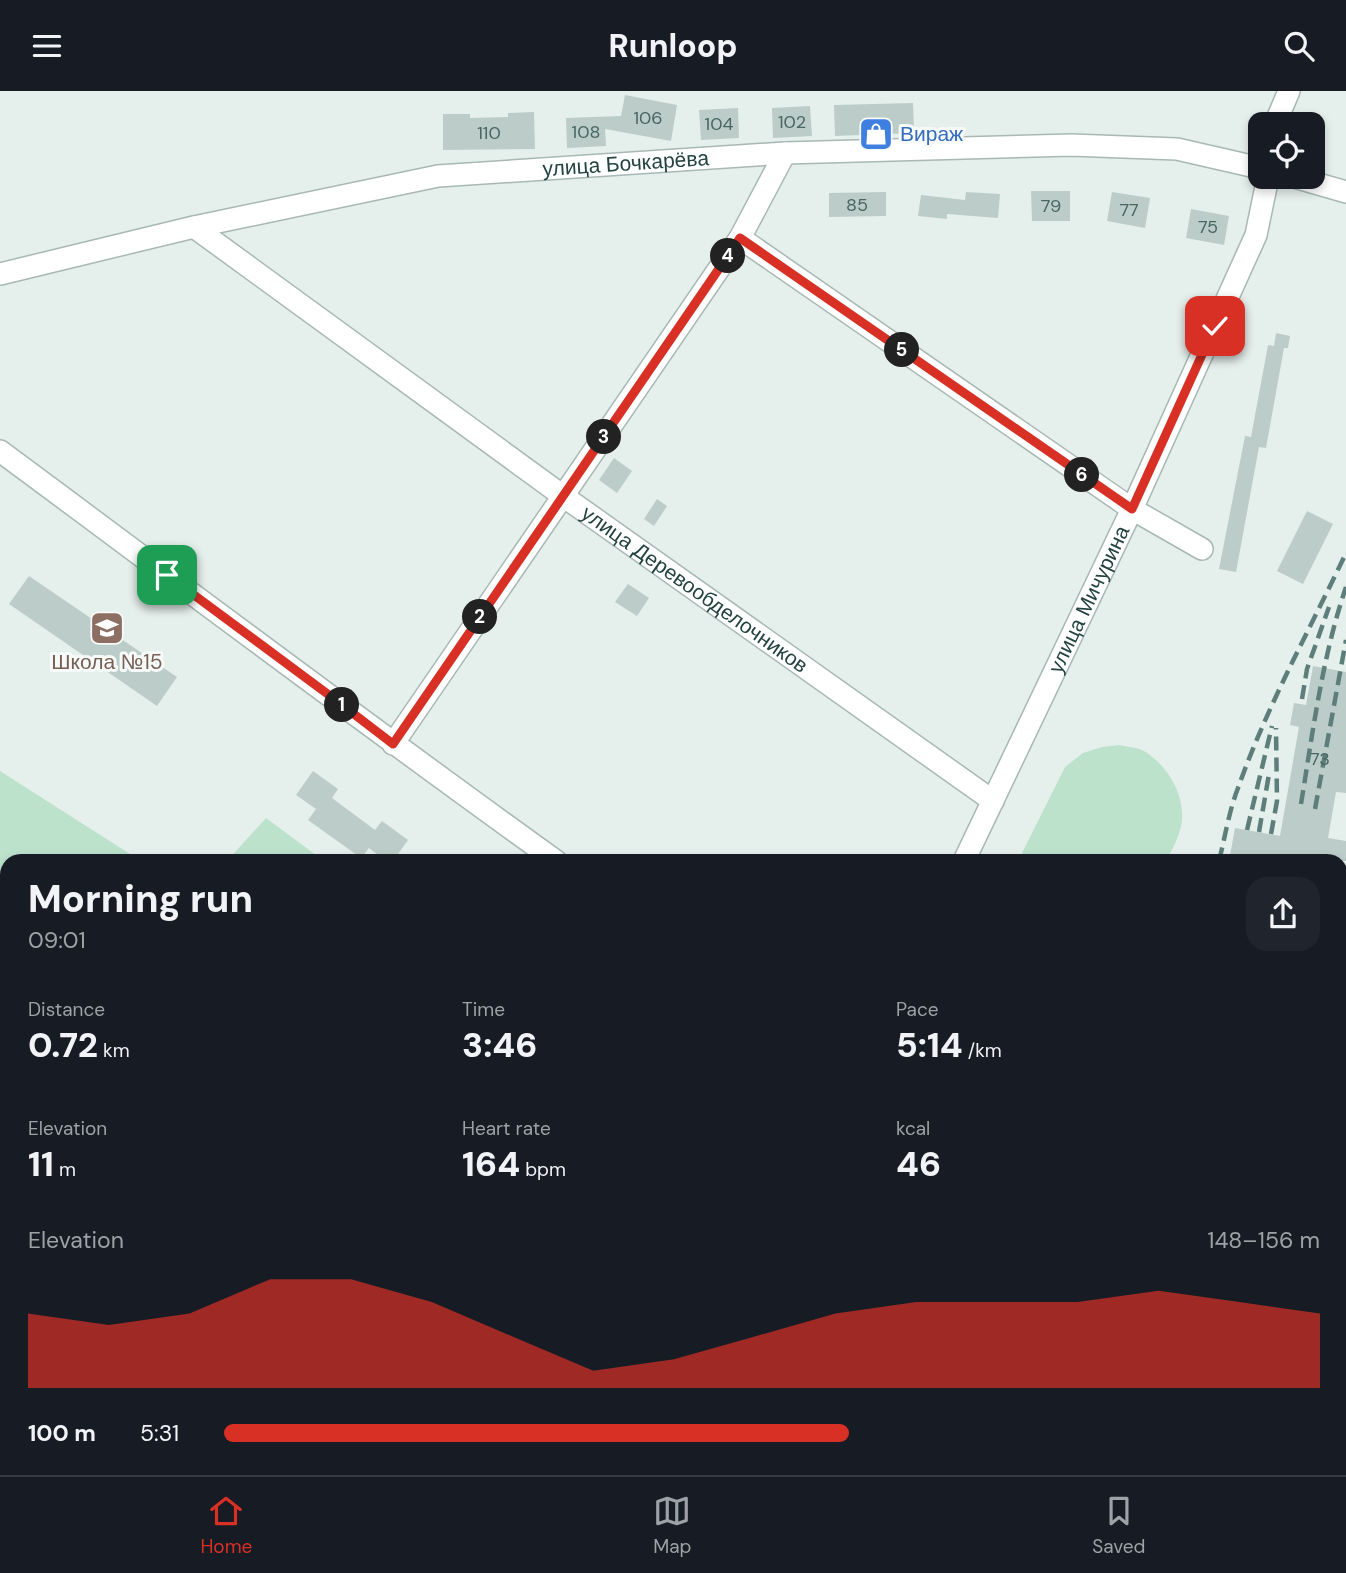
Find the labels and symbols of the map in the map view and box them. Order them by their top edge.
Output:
house number: 106 [633,106,663,130]
house number: 102 [778,110,806,134]
house number: 104 [705,112,733,136]
shop icon: Вираж [857,115,895,153]
house number: 108 [572,120,600,144]
place label: Вираж [900,120,963,148]
house number: 110 [477,121,501,145]
street label: улица Бочкарёва [542,144,710,183]
house number: 85 [846,193,868,217]
house number: 79 [1041,194,1061,218]
house number: 77 [1119,198,1139,222]
house number: 75 [1198,215,1218,239]
pin: 4 [710,239,746,273]
pin [1185,296,1245,356]
pin: 5 [884,333,920,367]
pin: 3 [586,419,622,455]
pin: 6 [1064,457,1100,493]
street label: улица Деревообделочников [576,499,813,679]
street label: улица Мичурина [1042,521,1136,678]
pin [137,545,197,605]
pin: 2 [462,599,498,635]
school or university icon: Школа №15 [88,609,126,647]
place label: Школа №15 [51,648,163,676]
pin: 1 [324,687,360,723]
house number: 73 [1310,747,1330,771]

